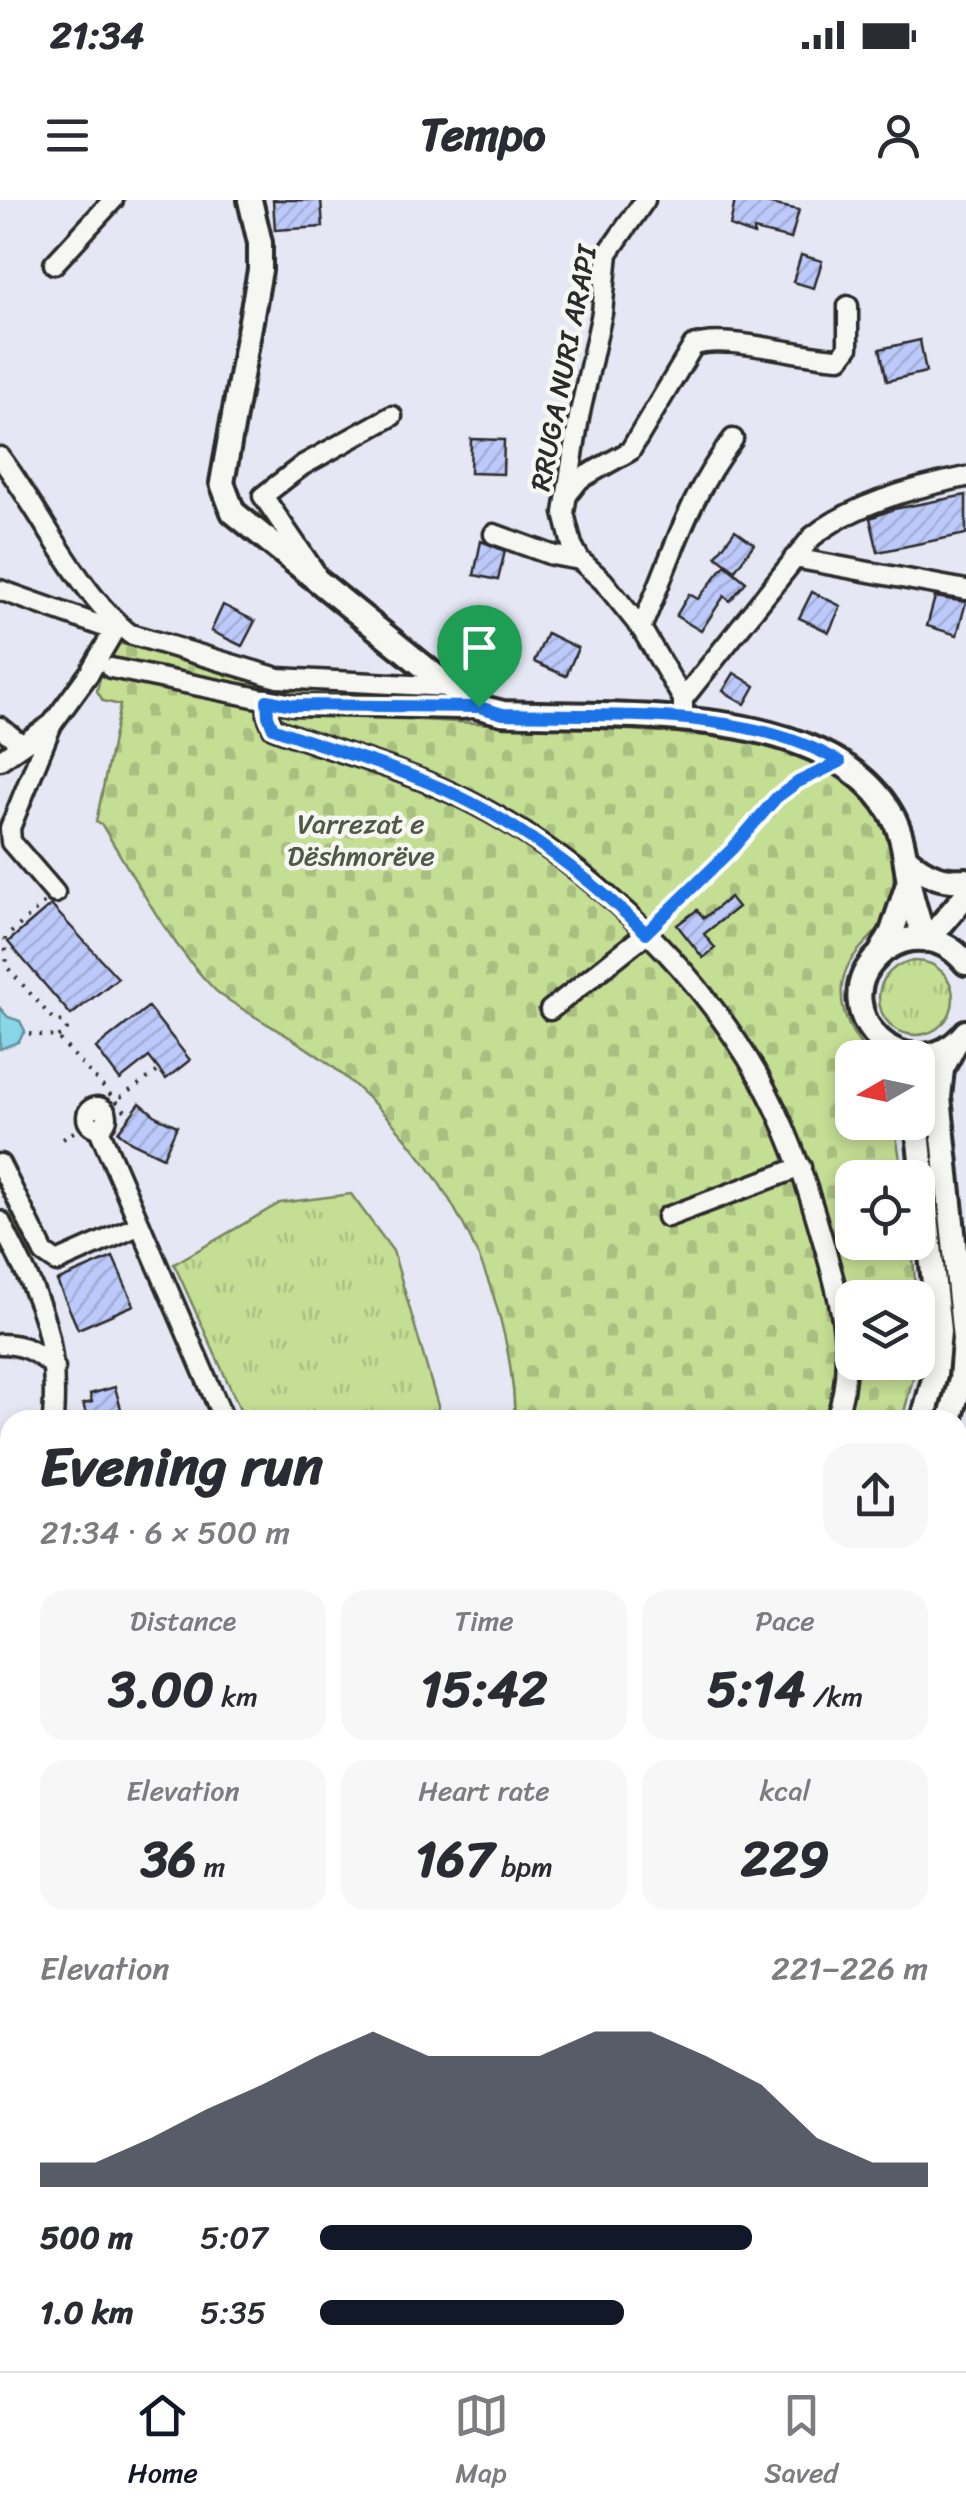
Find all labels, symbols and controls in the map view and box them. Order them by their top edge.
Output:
text: 21:34 [50,2,144,69]
text: Tempo [420,95,546,175]
icon: menu [40,108,95,163]
icon: person [871,108,926,163]
street label: RRUGA NURI ARAPI [516,239,612,495]
pin [437,605,522,708]
icon: arrive [452,620,507,675]
park label: Varrezat e Dëshmorëve [287,799,435,880]
north arrow [835,1040,935,1140]
map controls [835,1040,935,1380]
button: locate [835,1160,935,1260]
button: layers [835,1280,935,1380]
text: Evening run [40,1418,323,1515]
button: share [823,1443,928,1548]
text: 21:34 · 6 × 500 m [40,1504,290,1561]
text: Distance [130,1596,236,1645]
text: Time [454,1596,514,1645]
text: Pace [755,1596,815,1645]
text: 3.00 [108,1645,214,1734]
text: 15:42 [420,1645,548,1734]
text: 5:14 [707,1645,805,1734]
text: km [214,1672,258,1721]
text: /km [805,1672,863,1721]
text: Elevation [126,1766,240,1815]
text: Heart rate [418,1766,550,1815]
text: kcal [760,1766,810,1815]
text: 36 [141,1815,197,1904]
text: 167 [415,1815,494,1904]
text: 229 [741,1815,829,1904]
text: m [197,1842,225,1891]
text: bpm [494,1842,553,1891]
text: Elevation [40,1940,170,1997]
text: 221–226 m [771,1940,928,1997]
text: 500 m [40,2209,133,2266]
text: 5:07 [200,2209,268,2266]
text: 1.0 km [40,2284,134,2341]
text: 5:35 [200,2284,266,2341]
tab: Home [128,2388,198,2497]
tab: Map [454,2388,509,2497]
tab: Saved [764,2388,838,2497]

